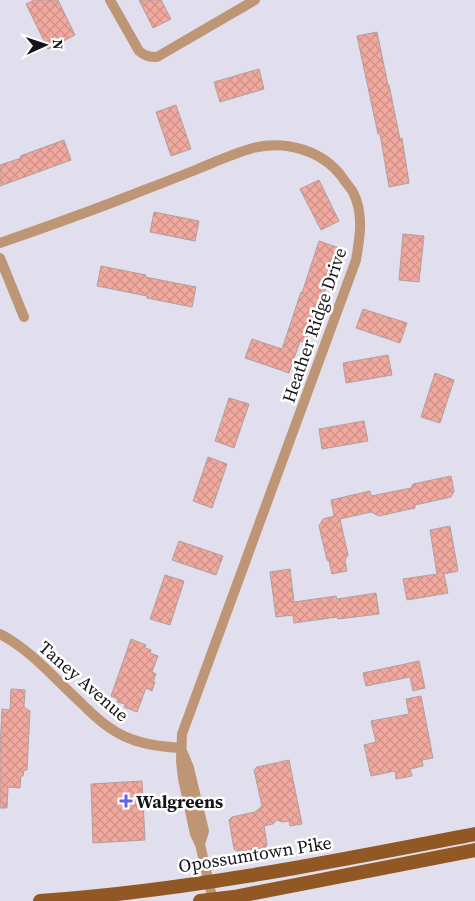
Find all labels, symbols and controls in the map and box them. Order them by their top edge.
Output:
north arrow [20,20,70,70]
text: N [48,39,68,50]
street label: Heather Ridge Drive [276,244,352,406]
street label: Taney Avenue [34,635,134,727]
place label: Walgreens [136,789,223,814]
marker: Walgreens [120,795,132,807]
street label: Opossumtown Pike [177,830,333,878]

